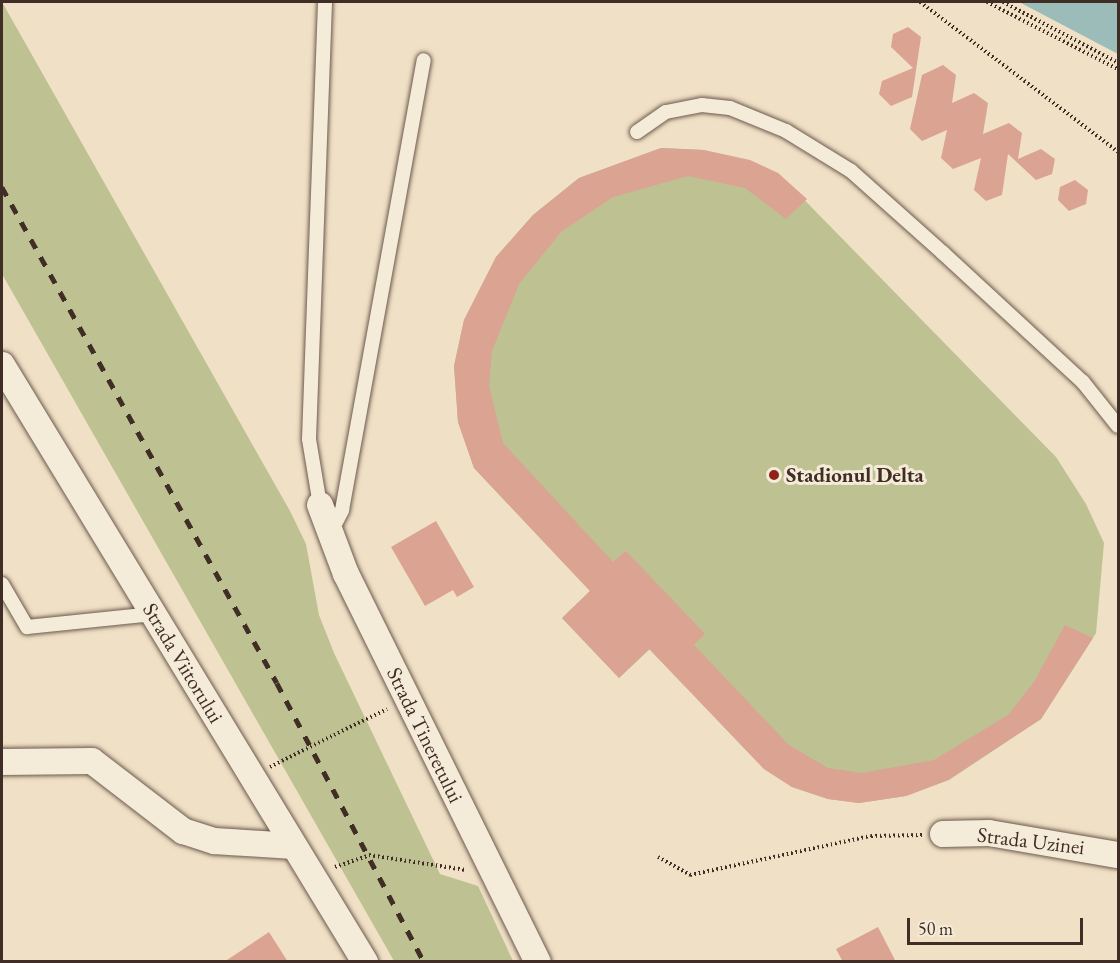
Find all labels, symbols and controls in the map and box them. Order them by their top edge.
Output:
place label: Stadionul Delta [786,462,924,488]
marker: Stadionul Delta [767,468,781,482]
street label: Strada Viitorului [137,599,229,727]
street label: Strada Tineretului [381,663,469,807]
street label: Strada Uzinei [976,822,1086,860]
scale bar [910,906,1086,944]
text: 50 m [918,917,953,940]

